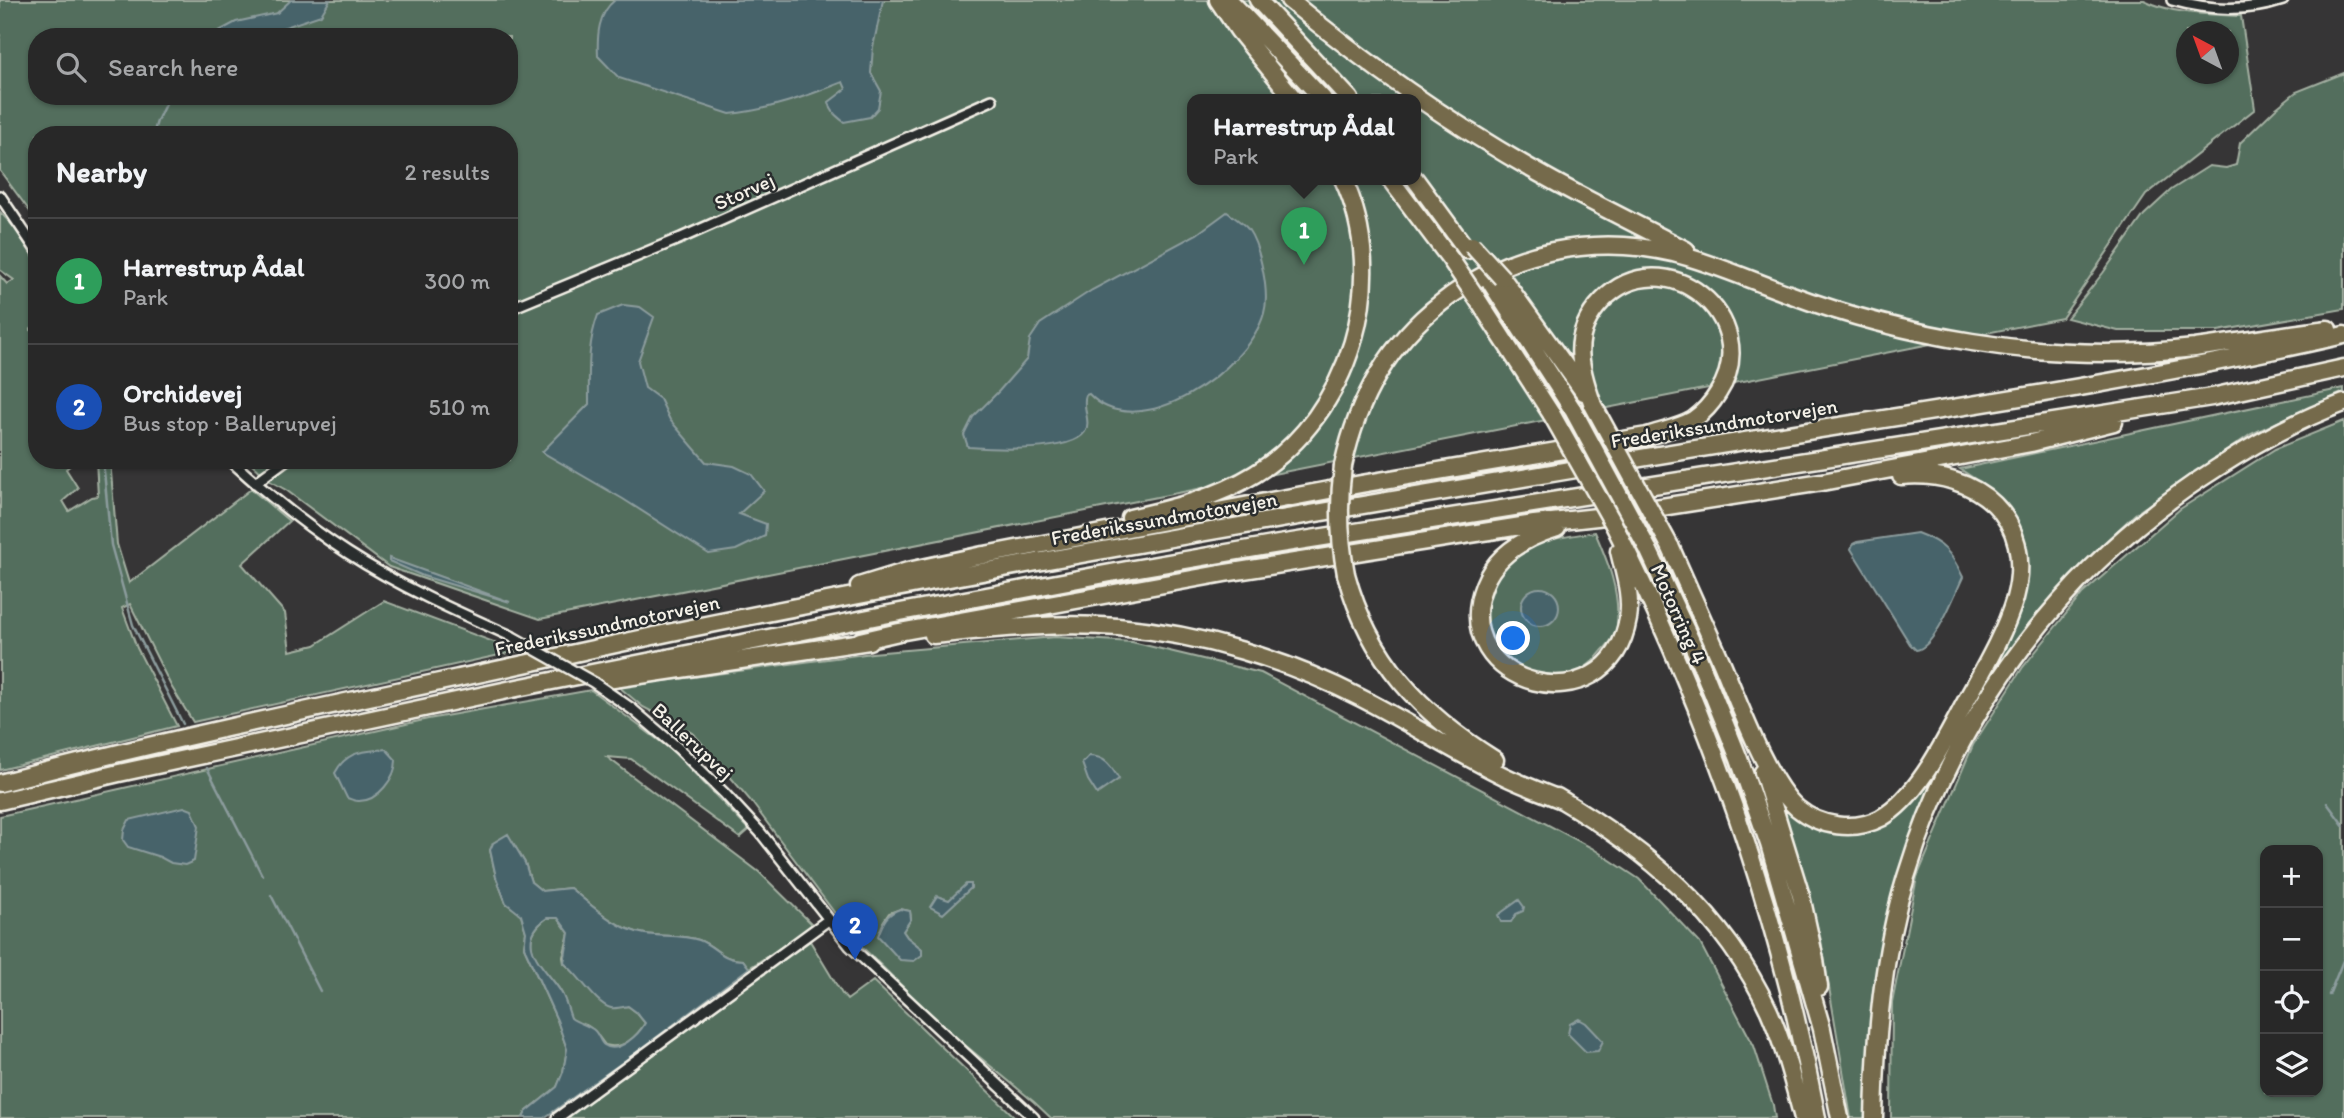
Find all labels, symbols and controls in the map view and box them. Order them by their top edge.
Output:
north arrow [2176,21,2239,84]
search box [28,28,518,105]
icon: search [52,48,90,86]
text: Search here [108,51,238,83]
popup [1187,94,1421,185]
text: Harrestrup Ådal [1213,110,1395,142]
text: Park [1213,142,1259,170]
text: Nearby [56,153,147,190]
text: 2 results [404,158,490,186]
street label: Storvej [710,167,778,215]
pin: 1 [1281,207,1327,265]
text: Harrestrup Ådal [123,251,304,283]
text: 1 [74,267,84,295]
text: 300 m [425,267,490,295]
text: Park [123,283,168,311]
text: Orchidevej [123,377,242,409]
text: 2 [73,393,85,421]
text: 510 m [429,393,490,421]
street label: Frederikssundmotorvejen [1609,393,1839,453]
text: Bus stop · Ballerupvej [123,409,337,437]
street label: Frederikssundmotorvejen [1049,486,1279,550]
street label: Motorring 4 [1646,560,1712,668]
street label: Frederikssundmotorvejen [492,589,722,661]
your location [1496,621,1530,655]
street label: Ballerupvej [647,697,739,785]
map controls [2260,845,2323,1097]
button: + [2260,845,2323,908]
pin: 2 [832,902,878,960]
button: − [2260,908,2323,971]
button: locate [2260,971,2323,1034]
button: layers [2260,1034,2323,1097]

